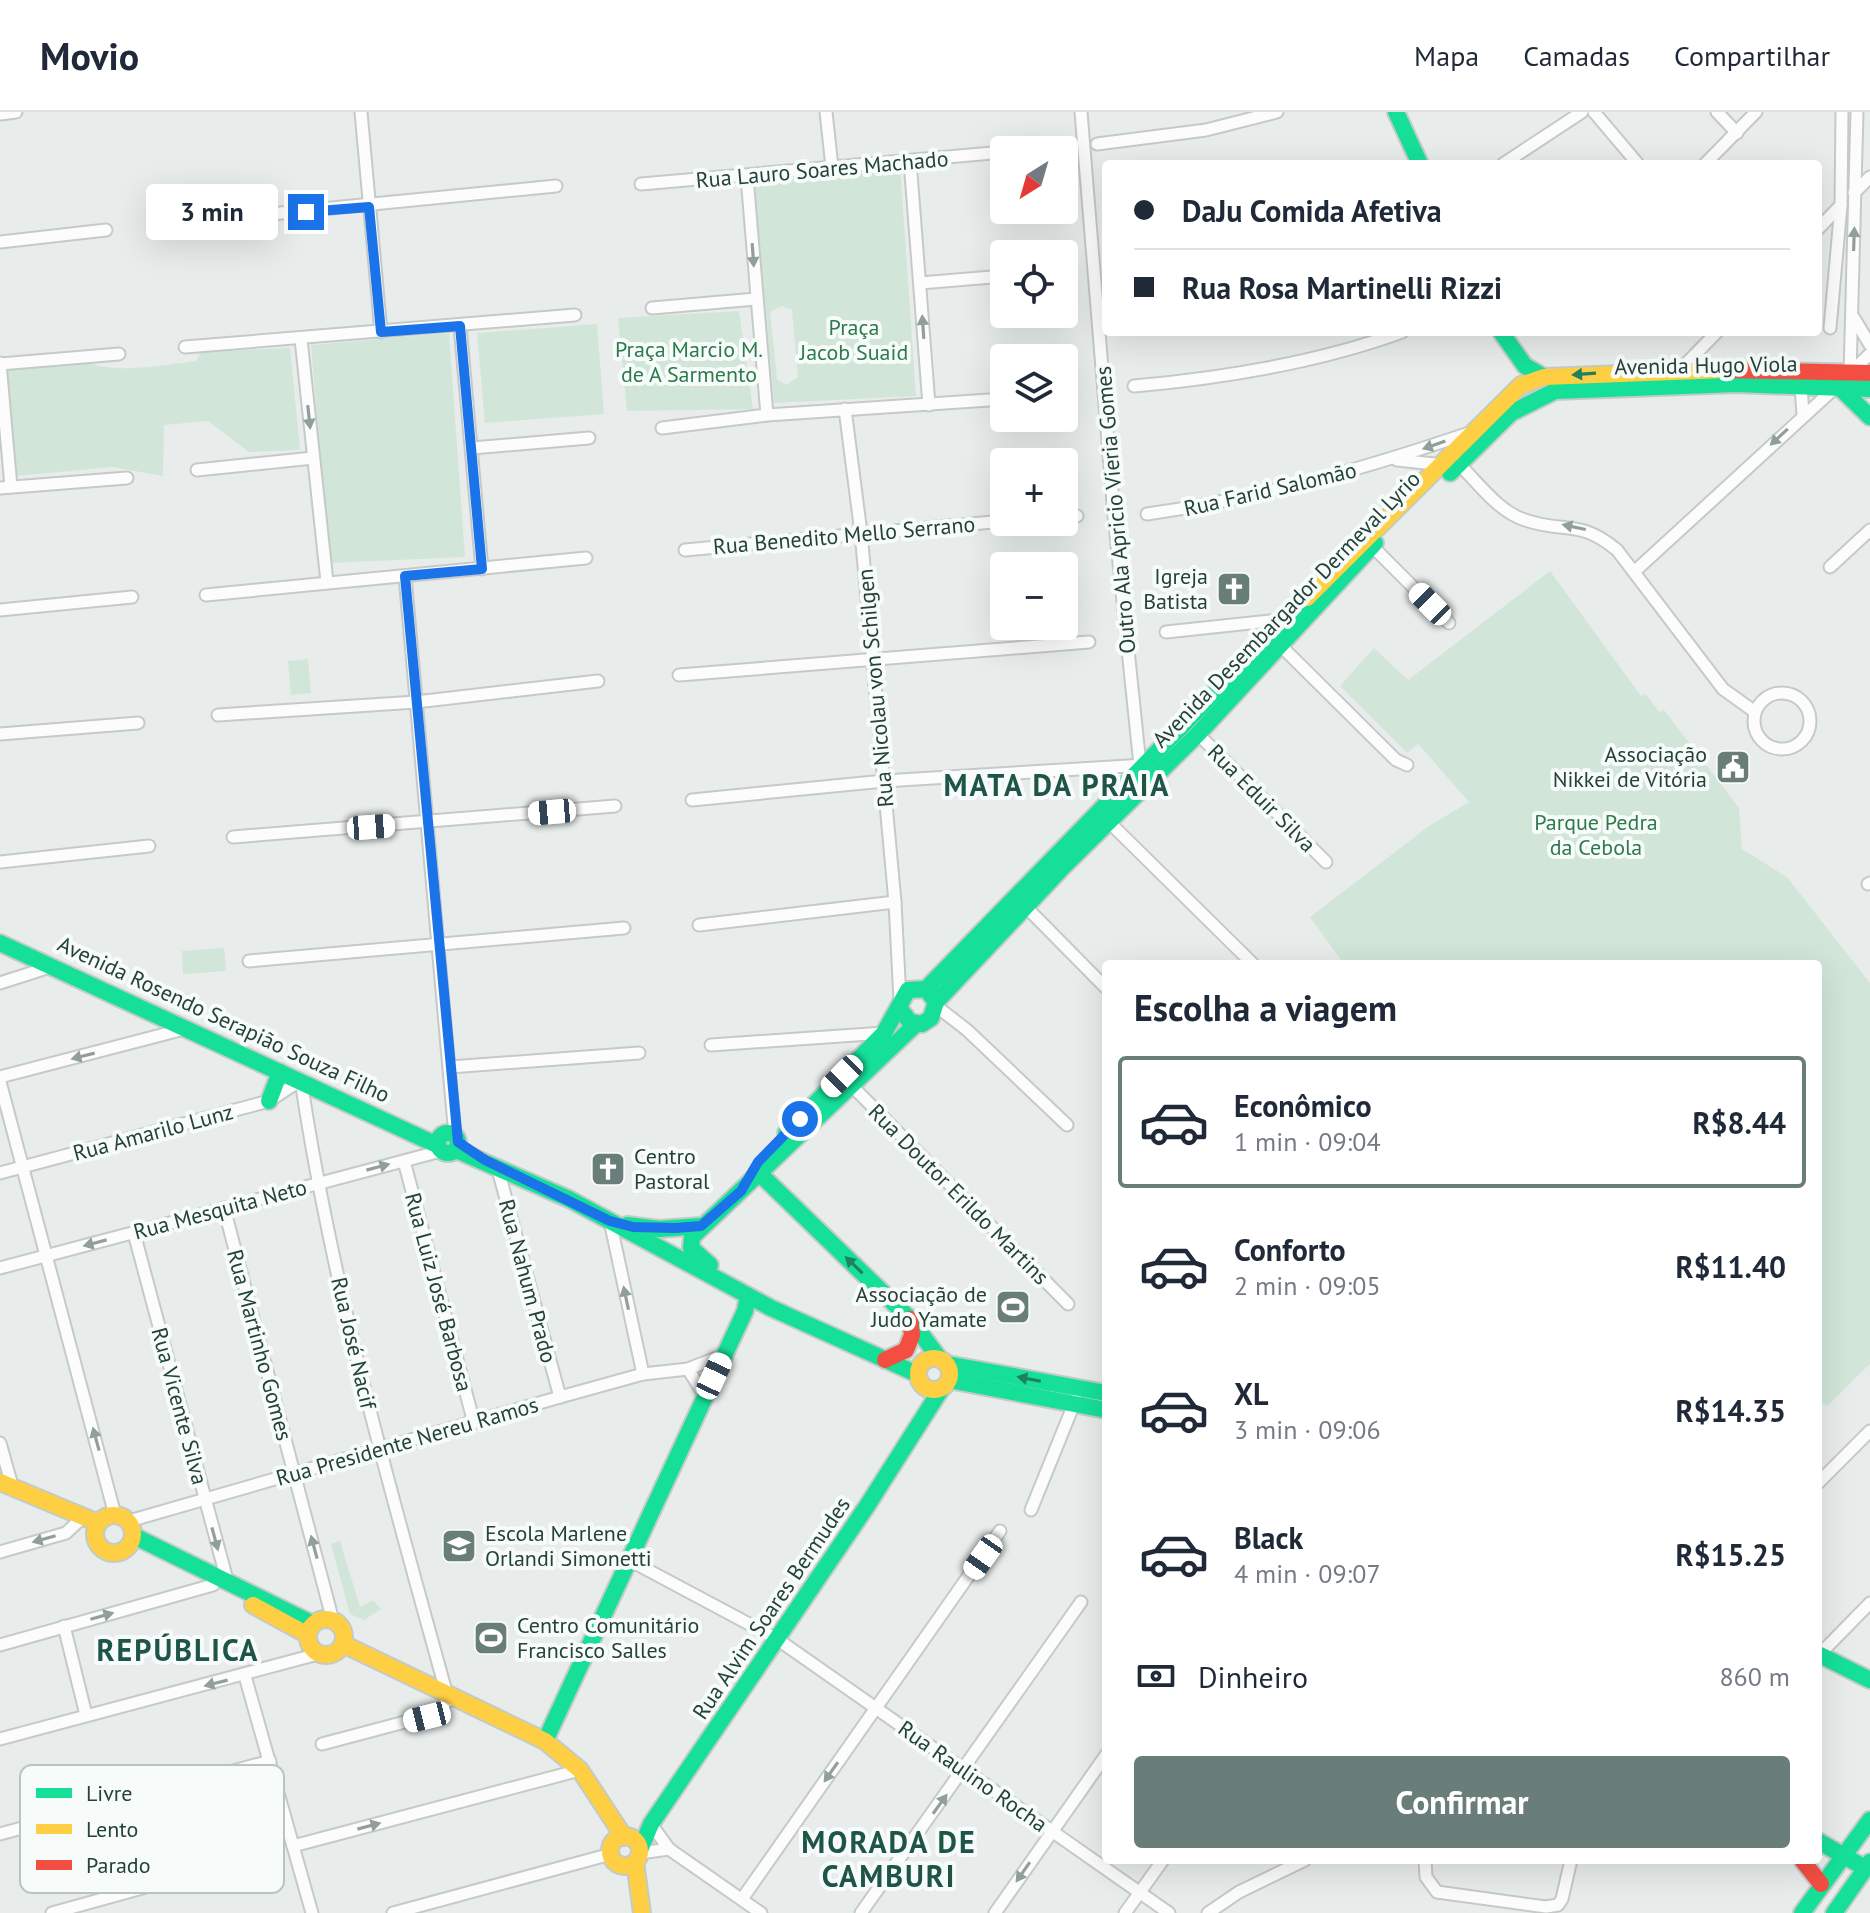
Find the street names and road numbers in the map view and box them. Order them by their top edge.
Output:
street label: Rua Lauro Soares Machado [695,144,949,194]
street label: Avenida Hugo Viola [1614,349,1798,381]
street label: Outro Ala Apricio Vieria Gomes [1088,365,1142,655]
street label: Rua Farid Salomão [1181,456,1359,522]
street label: Avenida Desembargador Dermeval Lyrio [1146,465,1426,753]
street label: Rua Benedito Mello Serrano [712,510,976,560]
street label: Rua Nicolau von Schilgen [851,568,899,808]
street label: Rua Eduir Silva [1202,738,1322,858]
street label: Avenida Rosendo Serapião Souza Filho [54,930,394,1108]
street label: Rua Amarilo Lunz [70,1097,236,1167]
street label: Rua Doutor Erildo Martins [863,1098,1055,1290]
street label: Rua Mesquita Neto [130,1172,310,1246]
street label: Rua Luiz José Barbosa [399,1189,479,1395]
street label: Rua Nahum Prado [493,1196,563,1366]
street label: Rua Martinho Gomes [221,1246,299,1444]
street label: Rua José Nacif [325,1274,383,1413]
street label: Rua Vicente Silva [146,1324,214,1488]
street label: Rua Presidente Nereu Ramos [273,1390,541,1492]
street label: Rua Alvim Soares Bermudes [686,1492,856,1724]
street label: Rua Raulino Rocha [893,1714,1053,1838]

